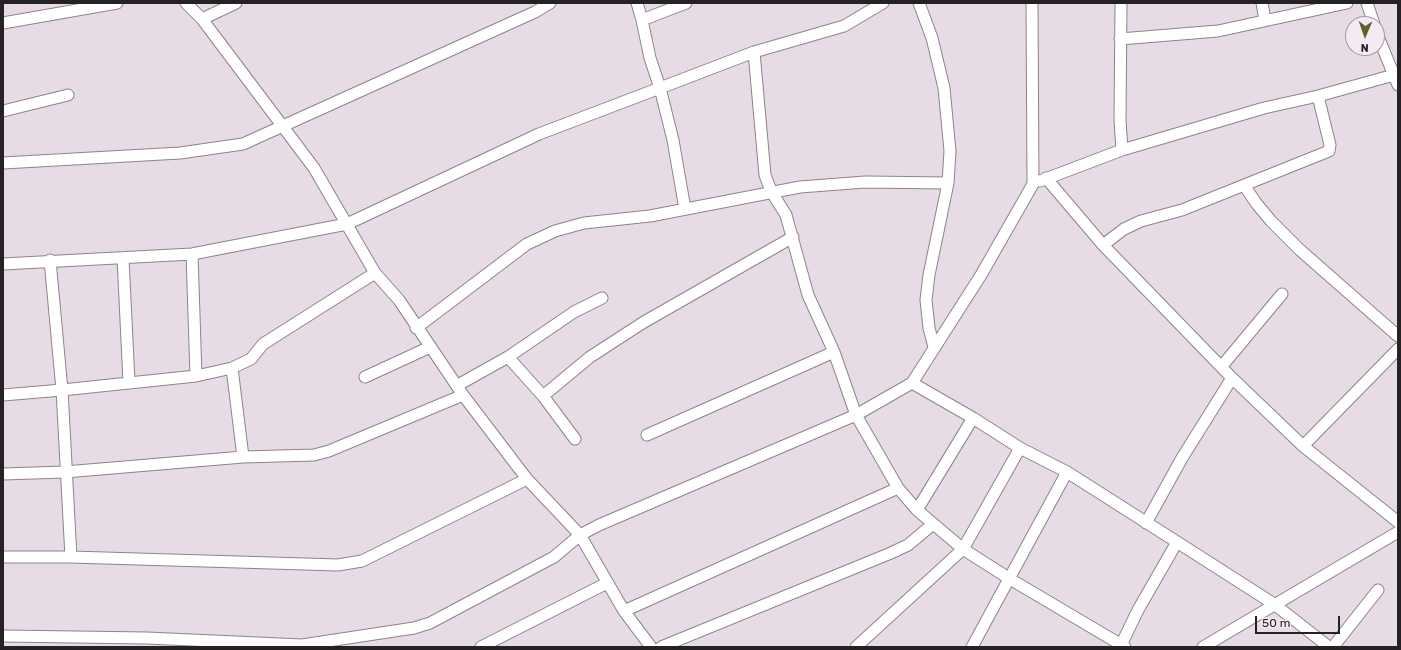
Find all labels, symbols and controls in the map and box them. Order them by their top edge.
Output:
north arrow [1345,16,1385,56]
text: N [1360,41,1369,54]
scale bar [1257,608,1342,634]
text: 50 m [1262,616,1290,630]

